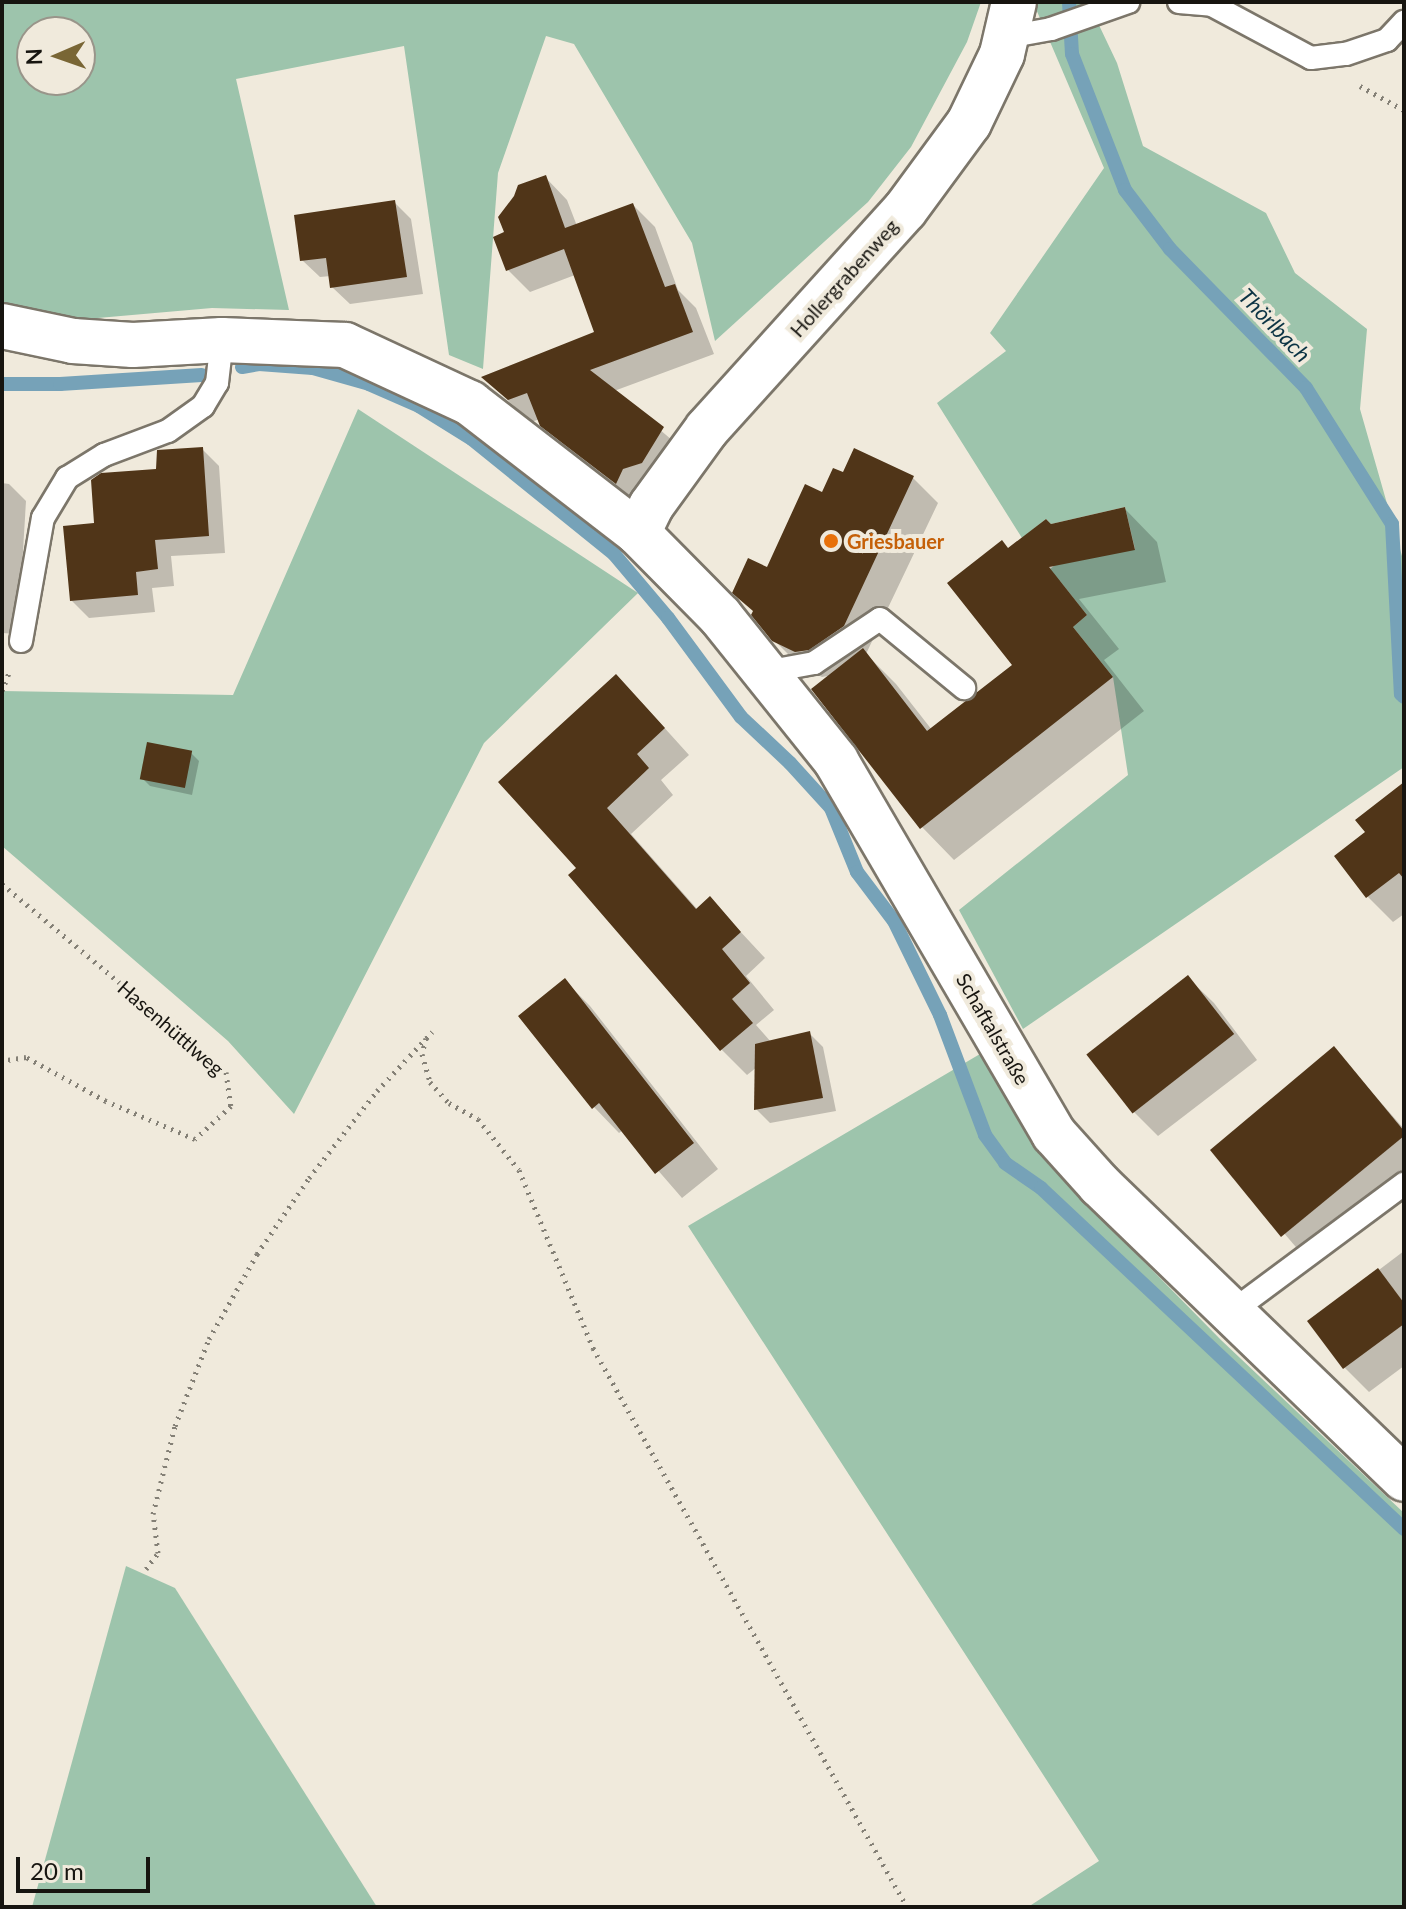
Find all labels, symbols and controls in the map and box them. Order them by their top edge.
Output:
north arrow [16,16,96,96]
text: N [20,48,47,66]
street label: Hollergrabenweg [785,214,903,342]
water label: Thörlbach [1234,283,1316,367]
place label: Griesbauer [847,529,944,553]
marker: Griesbauer [822,532,840,550]
street label: Schaftalstraße [951,969,1035,1089]
street label: Hasenhüttlweg [113,975,229,1081]
scale bar [20,1841,154,1891]
text: 20 m [30,1856,84,1885]

